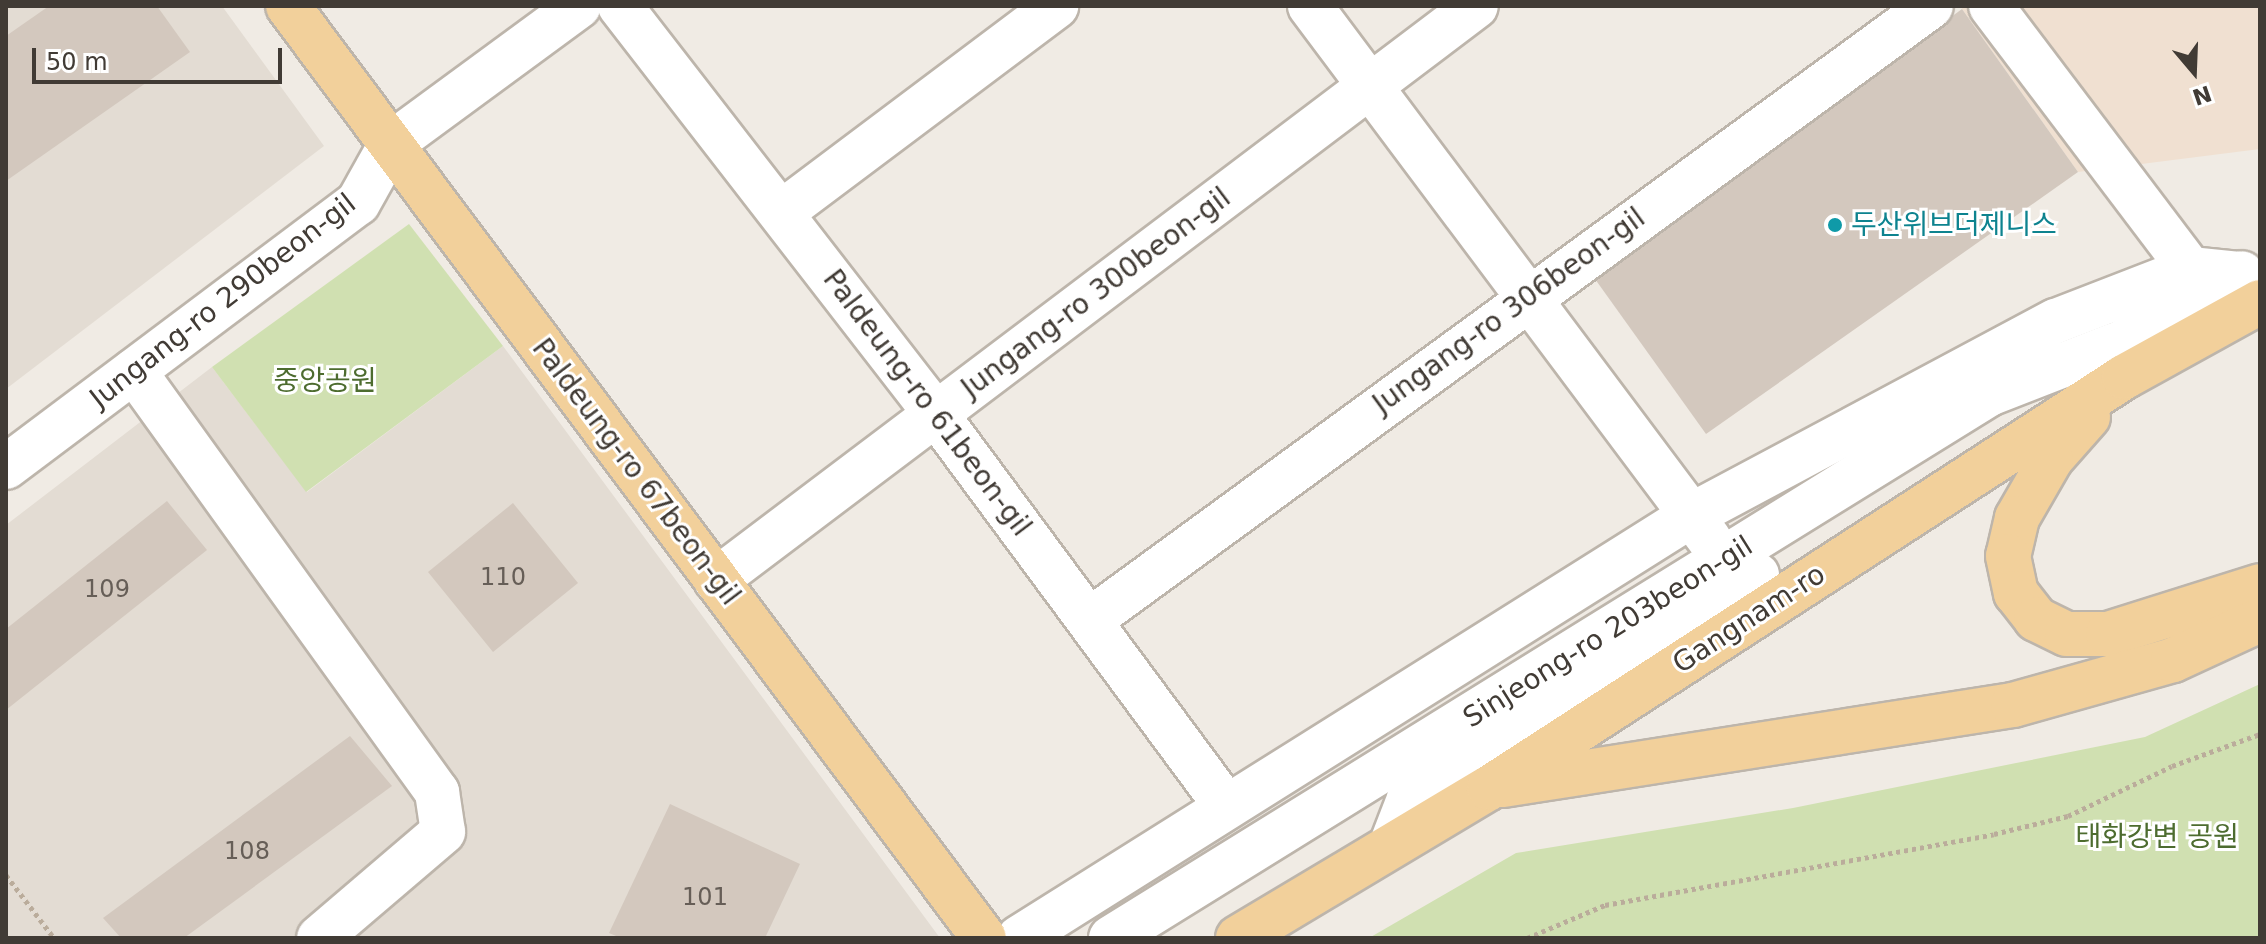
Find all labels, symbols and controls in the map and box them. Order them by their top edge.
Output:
scale bar [36,32,286,82]
north arrow [2154,32,2234,112]
text: 50 m [46,48,108,76]
text: N [2189,80,2215,110]
street label: Jungang-ro 300beon-gil [955,181,1237,405]
street label: Jungang-ro 290beon-gil [83,187,363,415]
street label: Jungang-ro 306beon-gil [1366,201,1652,421]
place label: 두산위브더제니스 [1851,208,2057,242]
marker: 두산위브더제니스 [1826,216,1844,234]
street label: Paldeung-ro 61beon-gil [816,263,1038,543]
street label: Paldeung-ro 67beon-gil [525,332,747,612]
park label: 중앙공원 [273,364,377,398]
street label: Sinjeong-ro 203beon-gil [1457,529,1759,735]
street label: Gangnam-ro [1667,557,1831,681]
house number: 110 [480,564,526,592]
house number: 109 [84,576,130,604]
park label: 태화강변 공원 [2075,820,2239,854]
house number: 108 [224,838,270,866]
house number: 101 [682,884,728,912]

